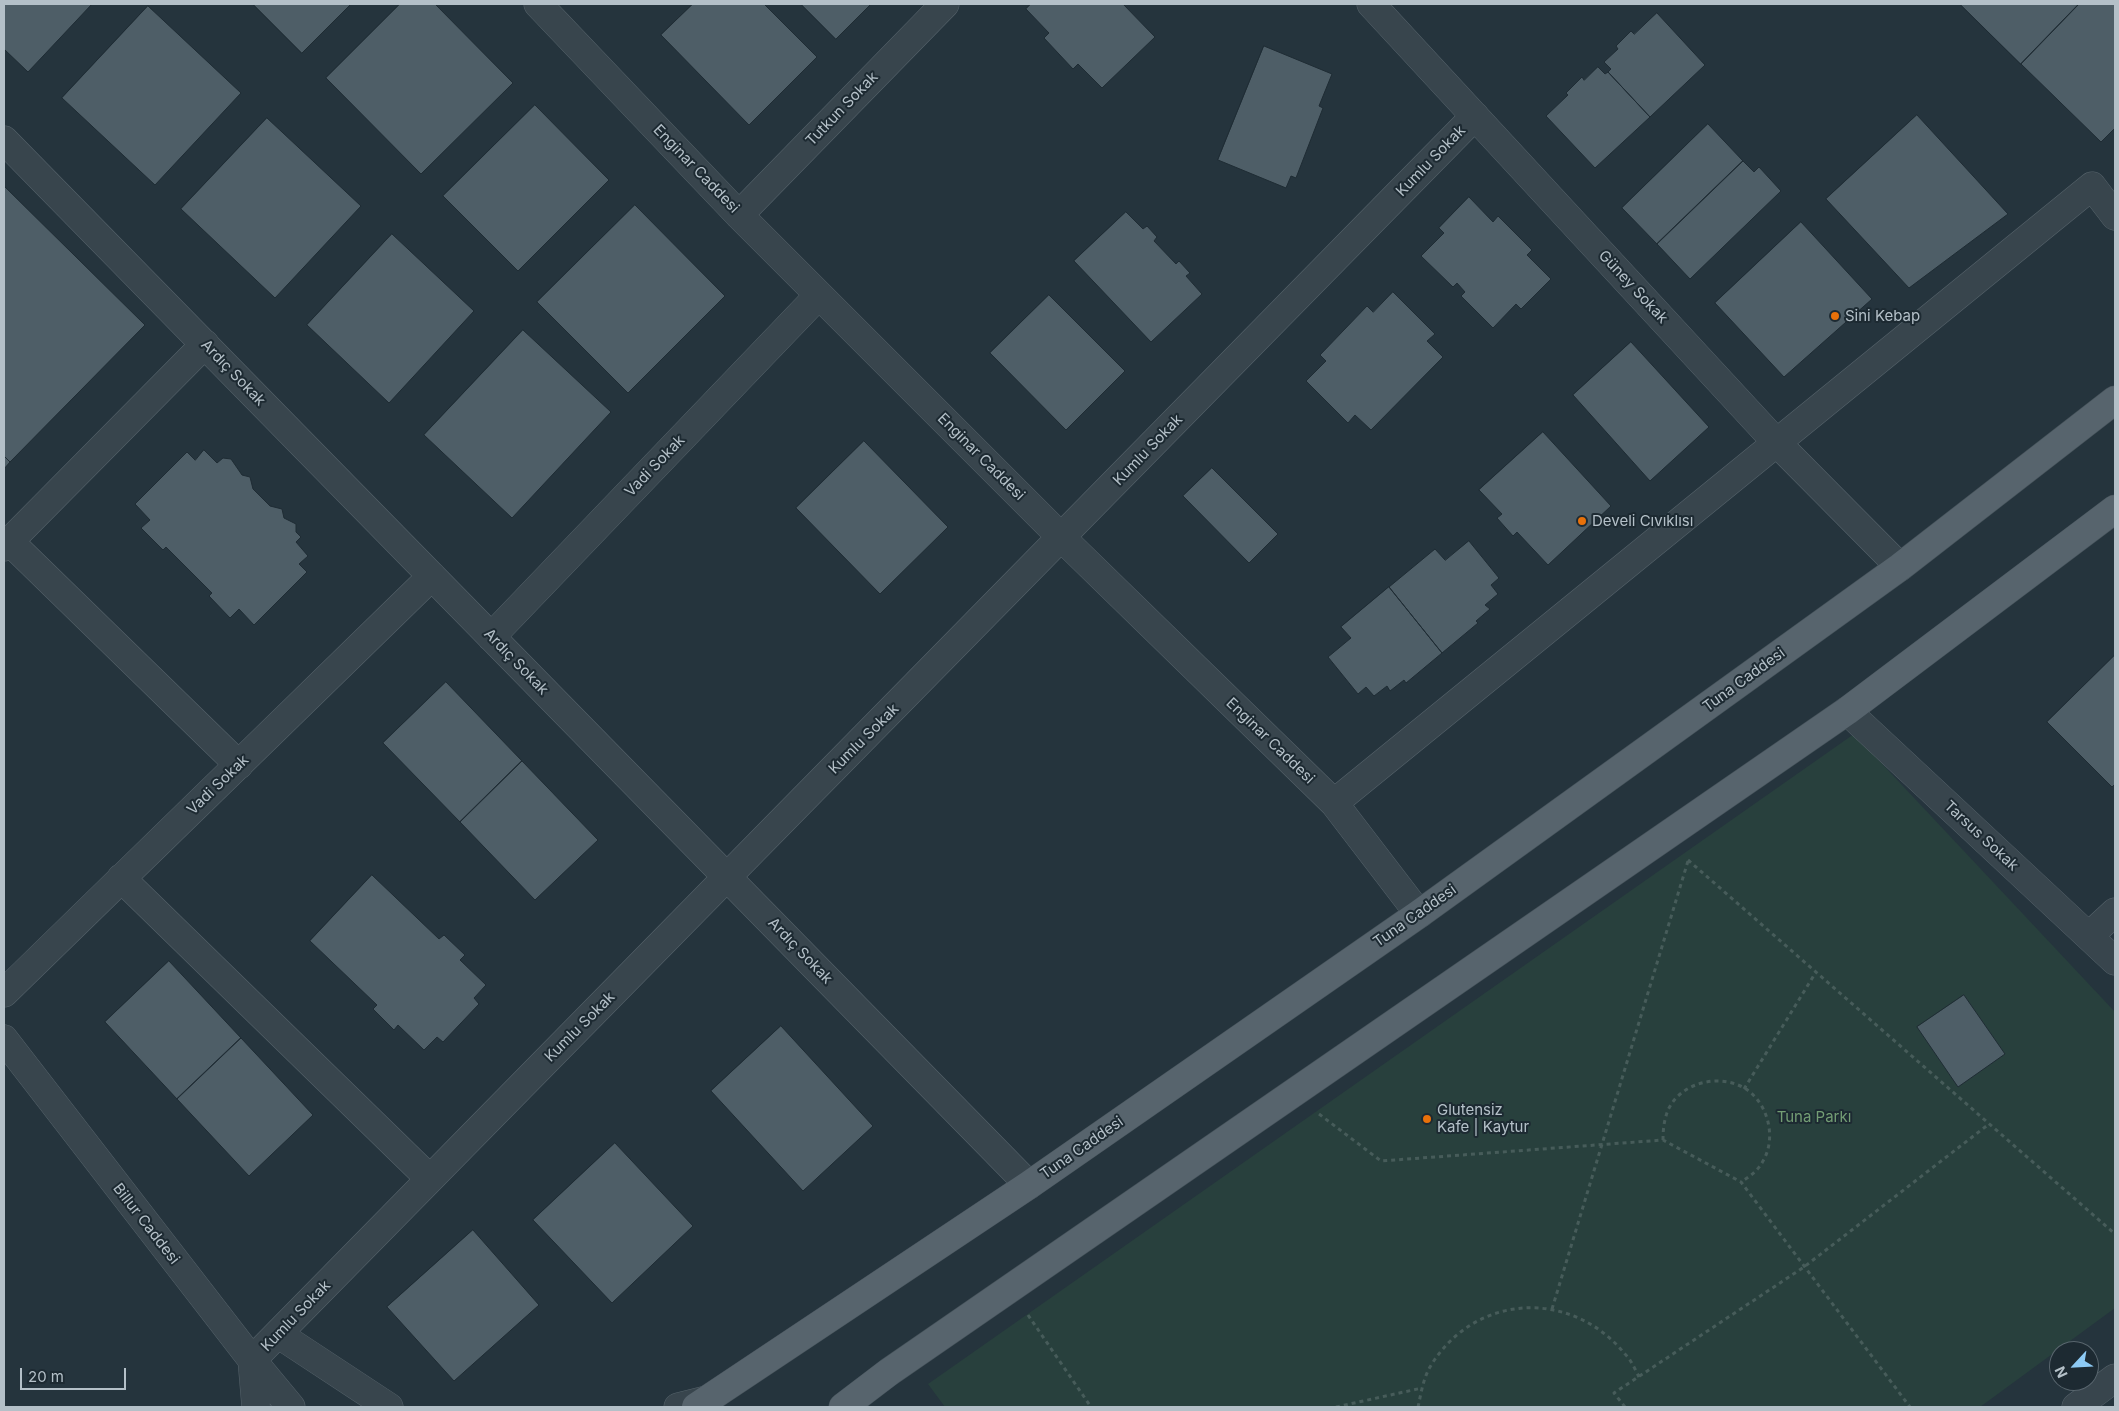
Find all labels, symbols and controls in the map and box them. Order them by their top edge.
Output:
street label: Tutkun Sokak [802,68,882,150]
street label: Enginar Caddesi [649,121,743,217]
street label: Kumlu Sokak [1393,122,1469,200]
street label: Güney Sokak [1595,247,1671,327]
place label: Sini Kebap [1845,307,1920,325]
marker: Sini Kebap [1829,310,1841,322]
street label: Ardıç Sokak [197,336,269,410]
street label: Enginar Caddesi [934,410,1028,504]
street label: Kumlu Sokak [1110,411,1186,489]
street label: Vadi Sokak [621,431,689,501]
place label: Develi Cıvıklısı [1592,512,1693,530]
marker: Develi Cıvıklısı [1576,515,1588,527]
street label: Ardıç Sokak [480,625,552,699]
street label: Tuna Caddesi [1699,644,1789,716]
street label: Enginar Caddesi [1222,694,1318,788]
street label: Kumlu Sokak [825,700,903,778]
street label: Vadi Sokak [183,751,253,819]
street label: Tarsus Sokak [1940,797,2022,875]
street label: Tuna Caddesi [1370,881,1460,951]
street label: Ardıç Sokak [764,914,836,988]
street label: Kumlu Sokak [541,988,619,1066]
place label: Glutensiz Kafe | Kaytur [1437,1101,1529,1136]
park label: Tuna Parkı [1777,1108,1851,1126]
street label: Tuna Caddesi [1037,1113,1127,1183]
marker: Glutensiz Kafe | Kaytur [1421,1113,1433,1125]
street label: Billur Caddesi [109,1180,183,1268]
street label: Kumlu Sokak [258,1277,334,1355]
north arrow [2049,1341,2099,1391]
scale bar [22,1358,129,1390]
text: N [2051,1364,2071,1381]
text: 20 m [28,1367,64,1386]

